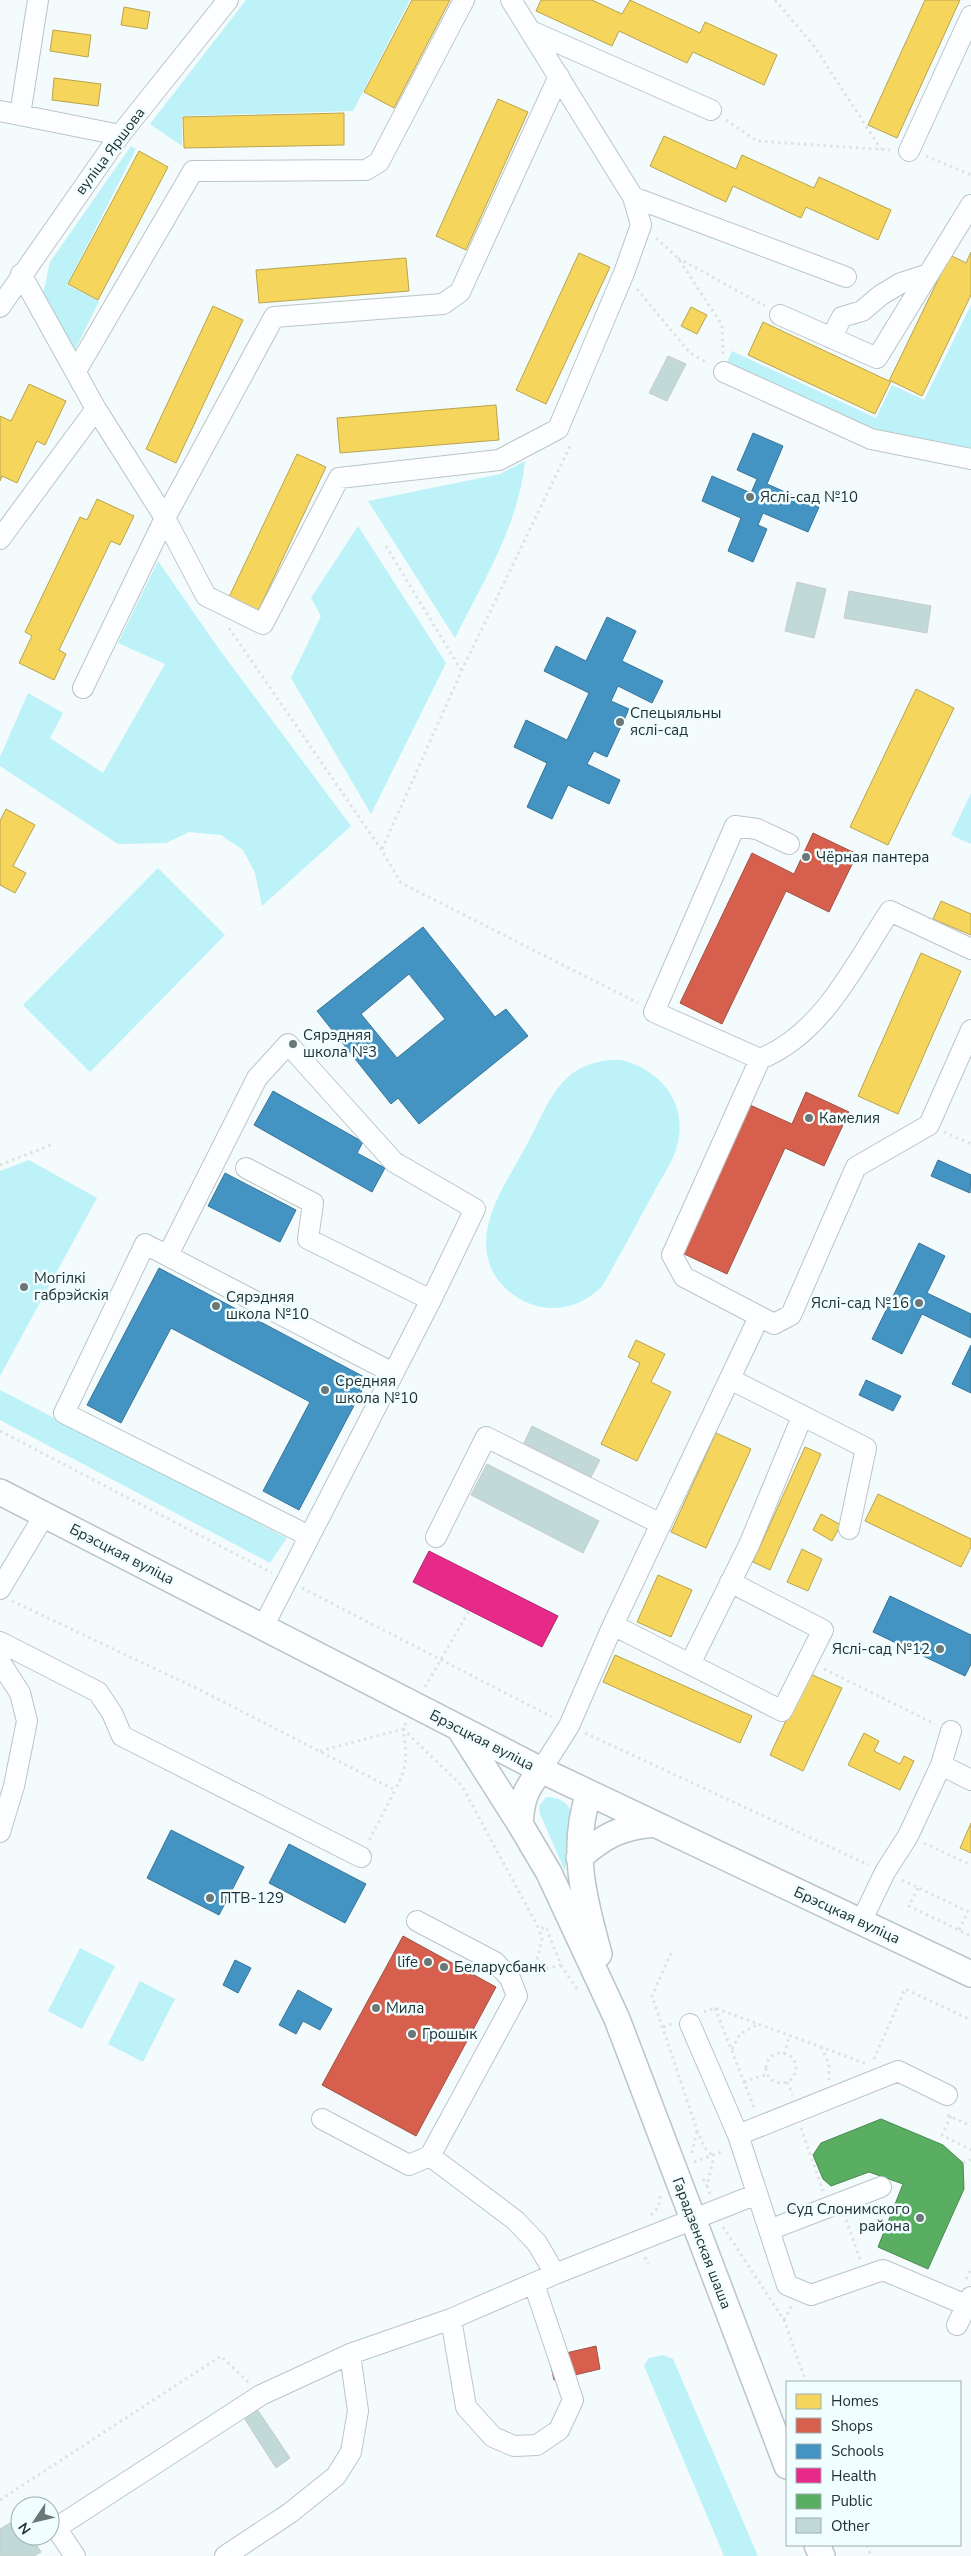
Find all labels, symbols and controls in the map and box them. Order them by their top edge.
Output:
street label: вуліца Яршова [71,103,149,199]
place label: Яслі-сад №10 [760,487,858,507]
marker: Яслі-сад №10 [744,491,756,503]
place label: Спецыяльны яслі-сад [630,703,721,740]
marker: Спецыяльны яслі-сад [614,716,626,728]
place label: Чёрная пантера [816,847,929,867]
marker: Чёрная пантера [800,851,812,863]
place label: Сярэдняя школа №3 [303,1025,377,1062]
marker: Сярэдняя школа №3 [287,1038,299,1050]
place label: Камелия [819,1108,880,1128]
marker: Камелия [803,1112,815,1124]
place label: Могілкі габрэйскія [34,1268,109,1305]
marker: Могілкі габрэйскія [18,1281,30,1293]
place label: Сярэдняя школа №10 [226,1287,309,1324]
place label: Яслі-сад №16 [811,1293,909,1313]
marker: Яслі-сад №16 [913,1297,925,1309]
marker: Сярэдняя школа №10 [210,1300,222,1312]
place label: Средняя школа №10 [335,1371,418,1408]
marker: Средняя школа №10 [319,1384,331,1396]
street label: Брэсцкая вуліца [66,1519,178,1589]
place label: Яслі-сад №12 [832,1639,930,1659]
marker: Яслі-сад №12 [934,1643,946,1655]
street label: Брэсцкая вуліца [426,1705,538,1775]
street label: Брэсцкая вуліца [791,1882,903,1948]
place label: ПТВ-129 [220,1888,284,1908]
marker: ПТВ-129 [204,1892,216,1904]
place label: life [397,1952,418,1972]
marker: life [422,1956,434,1968]
place label: Беларусбанк [454,1957,546,1977]
marker: Беларусбанк [438,1961,450,1973]
place label: Мила [386,1998,424,2018]
marker: Мила [370,2002,382,2014]
place label: Грошык [422,2024,477,2044]
marker: Грошык [406,2028,418,2040]
street label: Гарадзенская шаша [668,2174,736,2312]
place label: Суд Слонимского района [787,2199,910,2236]
marker: Суд Слонимского района [914,2212,926,2224]
legend [786,2381,961,2546]
text: Homes [831,2391,879,2411]
text: Shops [831,2416,873,2436]
text: Schools [831,2441,884,2461]
text: Health [831,2466,876,2486]
text: Public [831,2491,872,2511]
north arrow [10,2496,60,2546]
text: Other [831,2516,870,2536]
text: N [14,2518,36,2538]

